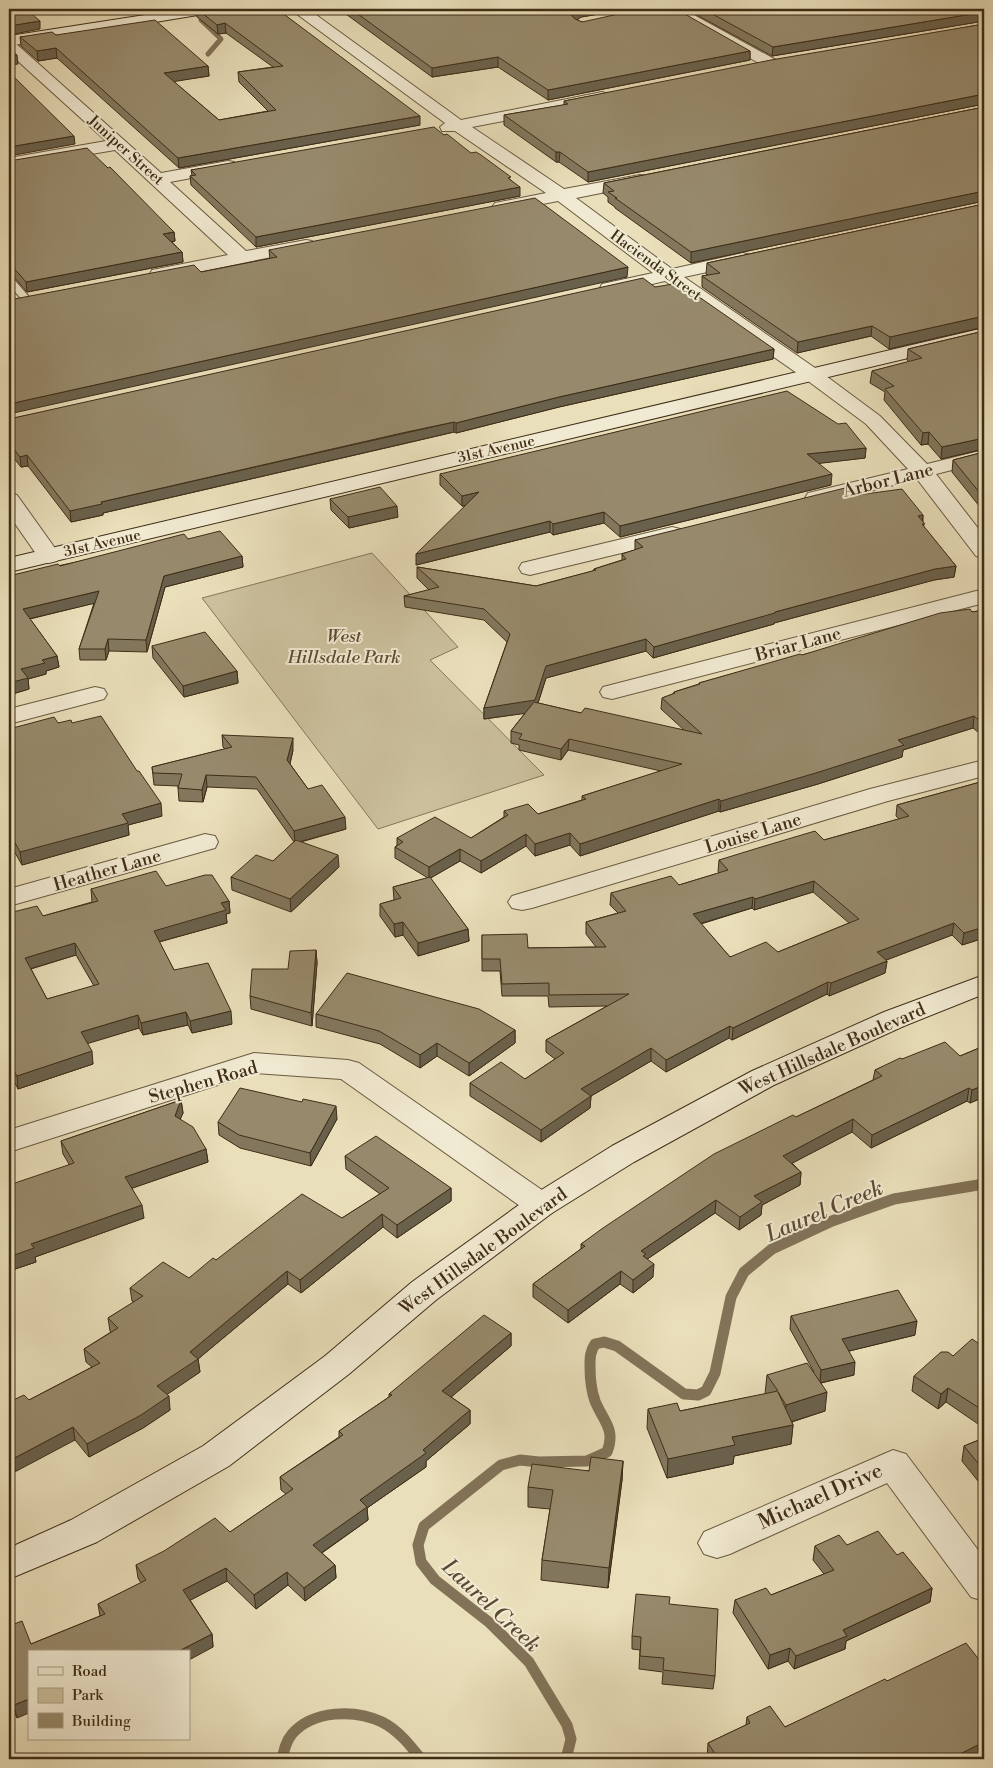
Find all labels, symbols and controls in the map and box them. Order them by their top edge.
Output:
street label: Juniper Street [83,111,168,190]
street label: Hacienda Street [606,226,706,305]
street label: 31st Avenue [456,431,537,468]
street label: Arbor Lane [839,458,936,503]
street label: 31st Avenue [62,525,143,562]
street label: Briar Lane [752,622,844,667]
park label: West Hillsdale Park [286,625,401,669]
street label: Louise Lane [702,808,804,859]
street label: Heather Lane [50,844,164,897]
street label: West Hillsdale Boulevard [734,998,930,1101]
street label: Stephen Road [146,1056,261,1109]
water label: Laurel Creek [761,1175,887,1249]
street label: West Hillsdale Boulevard [394,1182,572,1321]
street label: Michael Drive [754,1458,887,1536]
water label: Laurel Creek [435,1553,546,1658]
legend [28,1650,190,1740]
text: Road [72,1662,107,1681]
text: Park [72,1686,104,1705]
text: Building [71,1712,131,1731]

